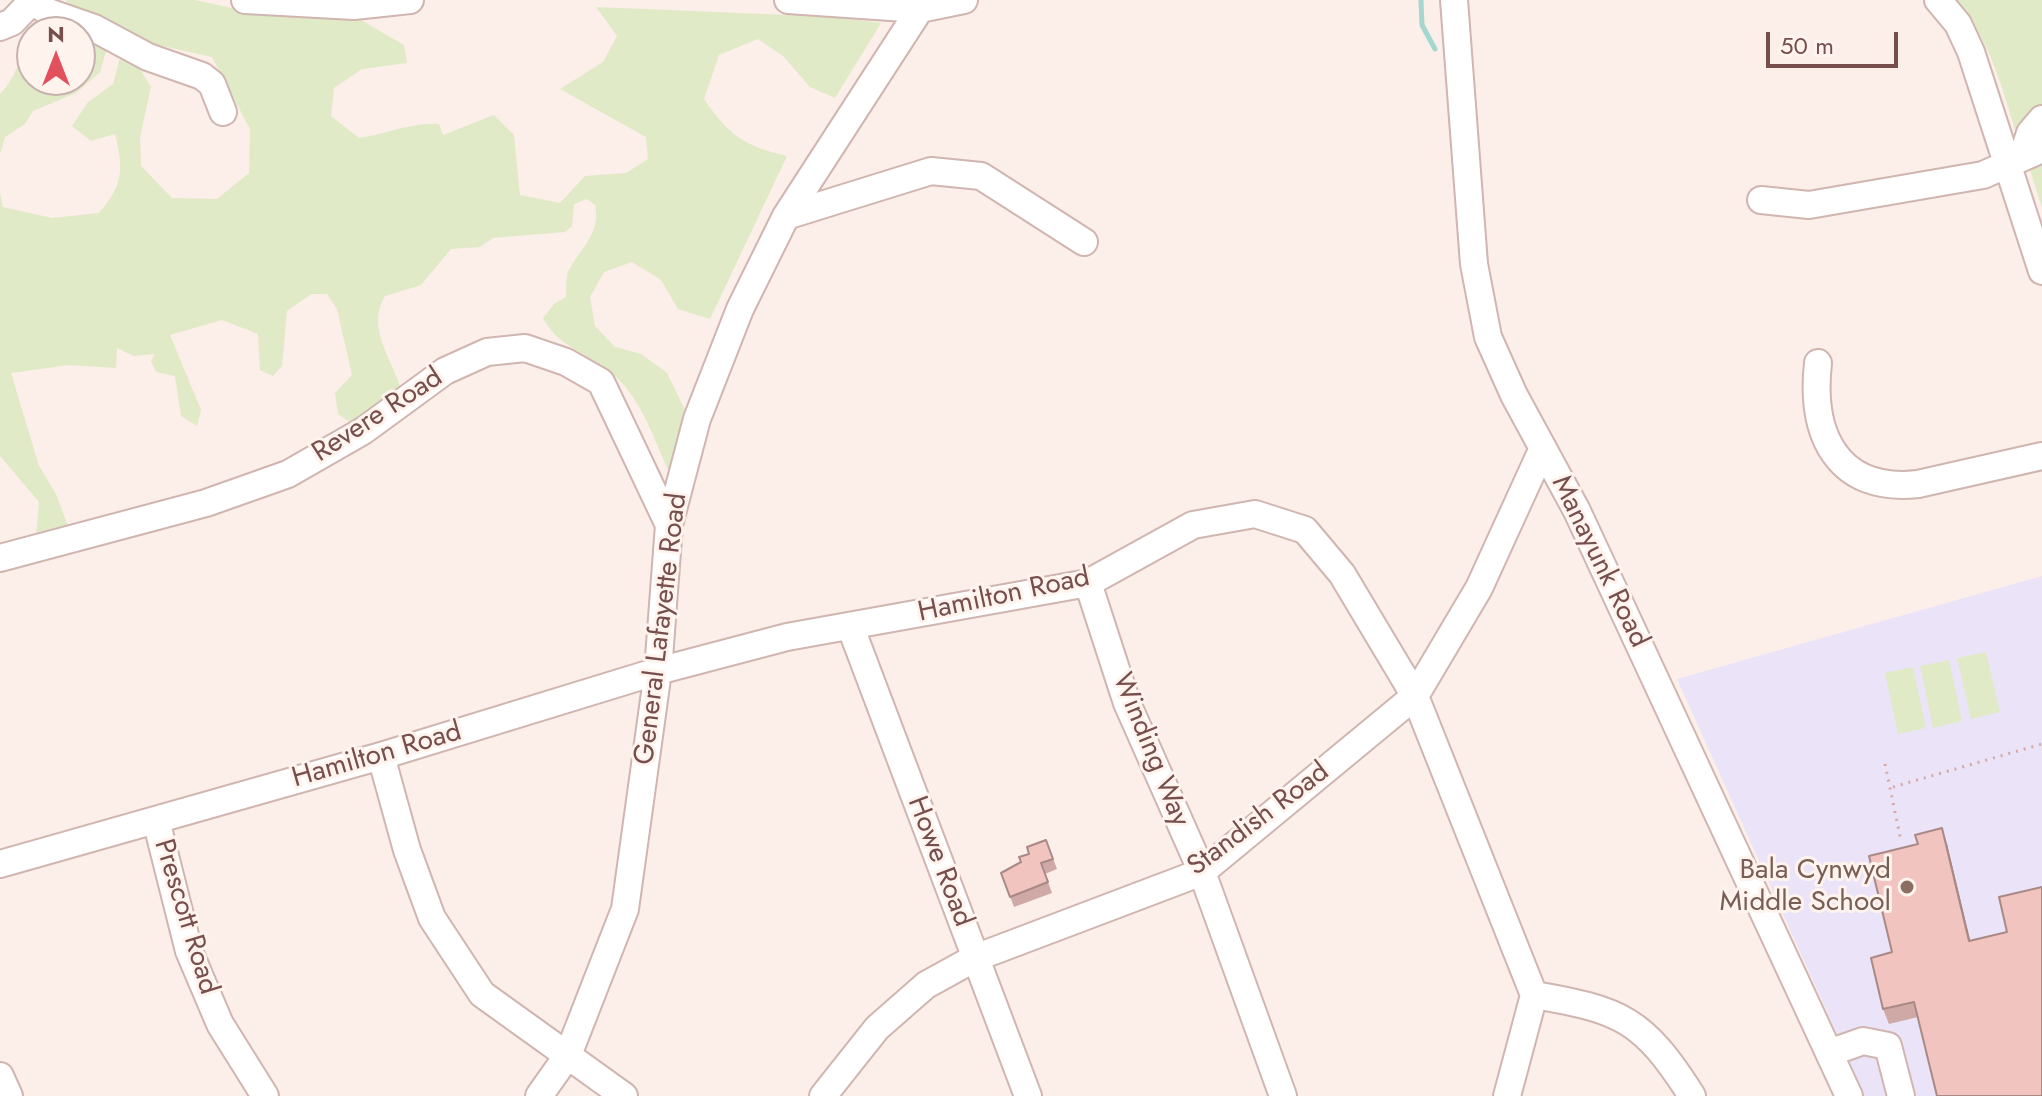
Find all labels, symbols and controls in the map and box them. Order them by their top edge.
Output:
north arrow [16,16,96,96]
scale bar [1770,16,1902,66]
text: N [47,18,65,50]
text: 50 m [1780,28,1834,63]
street label: Revere Road [307,361,449,471]
street label: Manayunk Road [1543,471,1655,653]
street label: General Lafayette Road [629,491,695,767]
street label: Hamilton Road [915,561,1093,631]
street label: Winding Way [1104,668,1196,832]
street label: Hamilton Road [288,716,466,796]
street label: Standish Road [1182,756,1336,884]
street label: Howe Road [899,792,979,932]
street label: Prescott Road [145,835,225,999]
place label: Bala Cynwyd Middle School [1719,854,1891,920]
marker: Bala Cynwyd Middle School [1898,878,1916,896]

